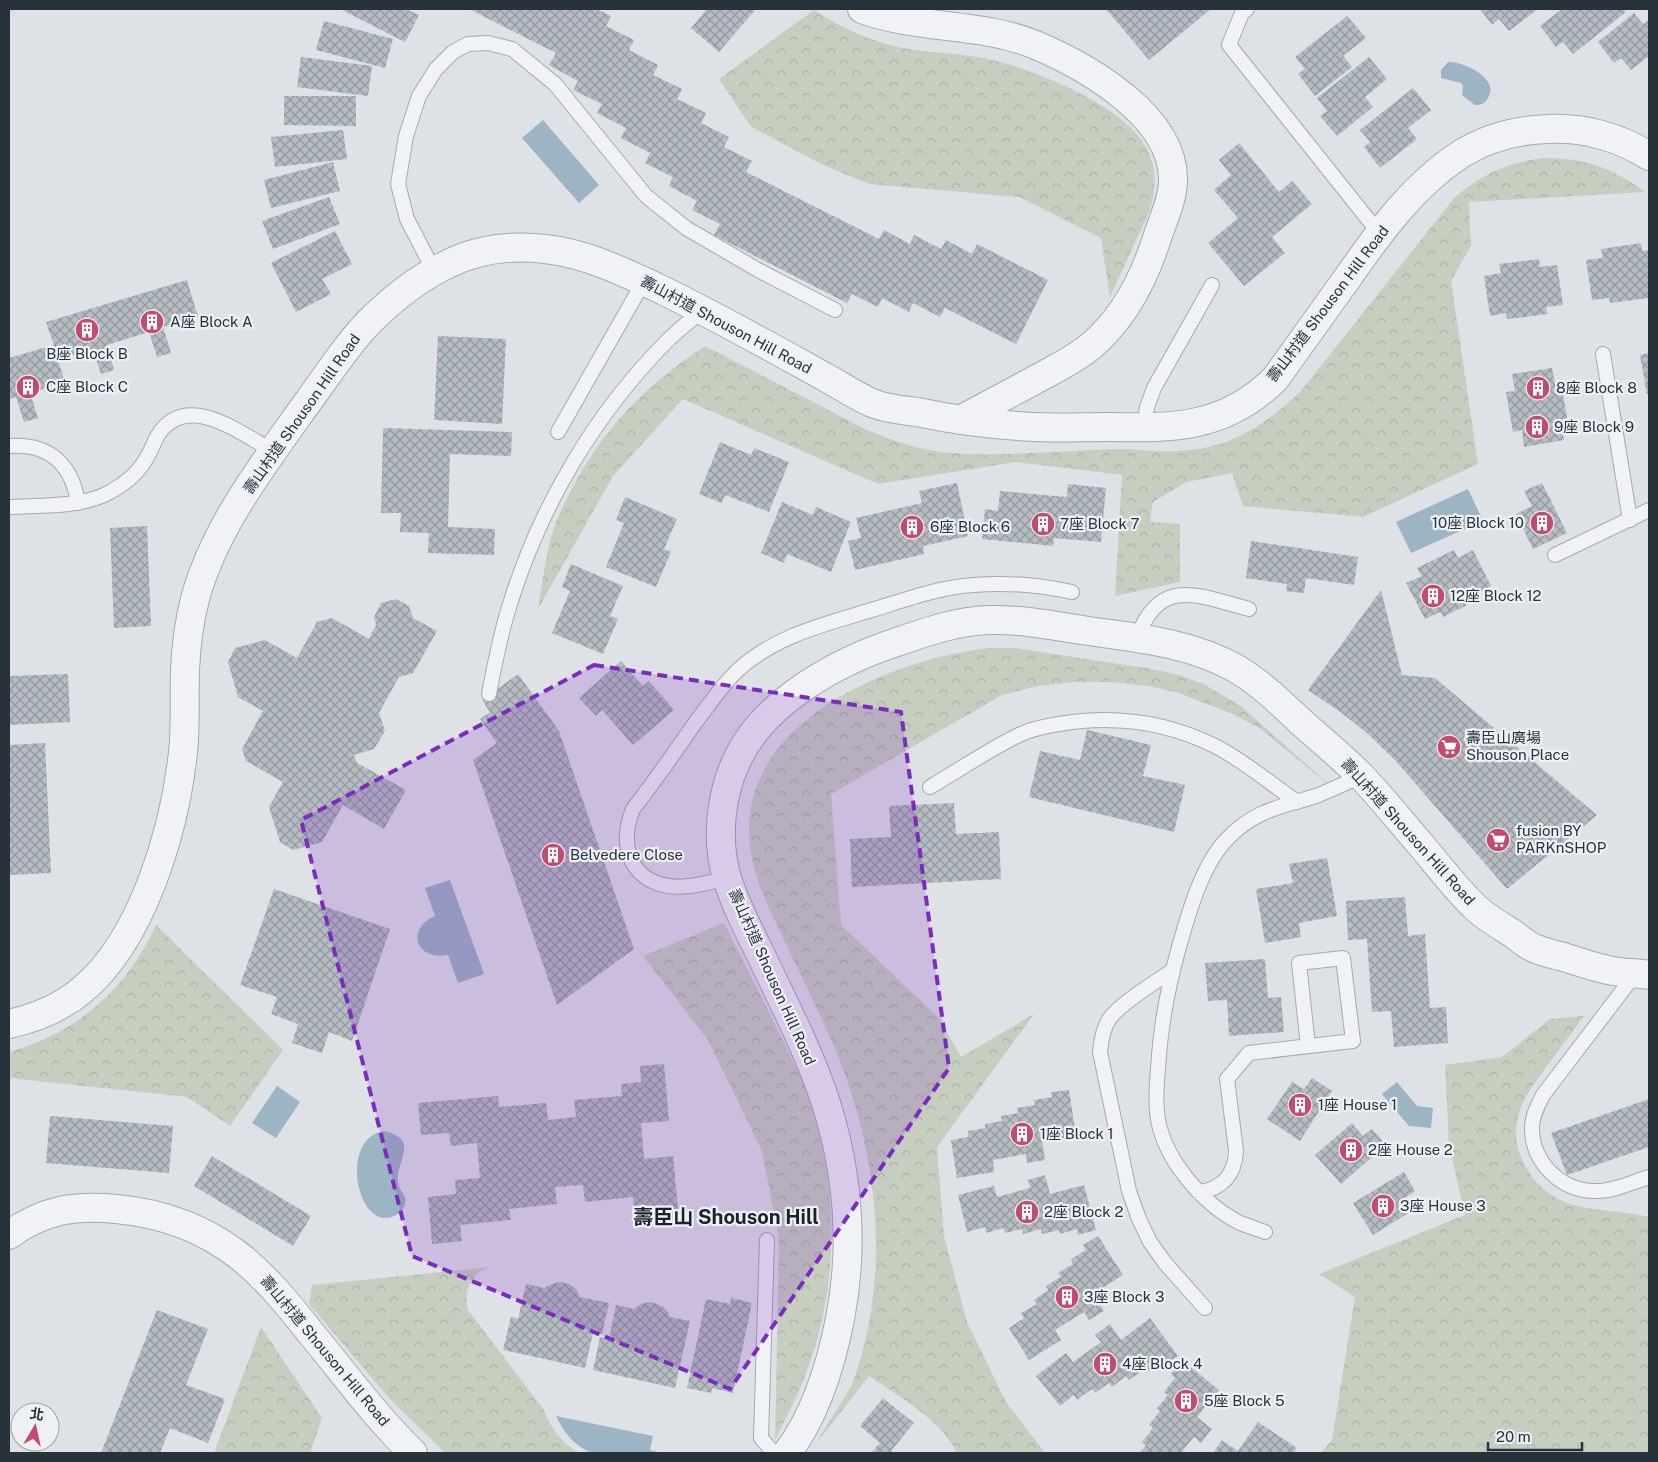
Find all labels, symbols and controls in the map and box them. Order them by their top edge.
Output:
street label: 壽山村道 Shouson Hill Road [1263,222,1392,385]
street label: 壽山村道 Shouson Hill Road [638,272,815,377]
building icon: A座 Block A [139,309,165,335]
place label: A座 Block A [170,313,253,330]
building icon: B座 Block B [74,317,100,343]
street label: 壽山村道 Shouson Hill Road [240,331,363,497]
place label: B座 Block B [46,345,128,362]
building icon: C座 Block C [15,374,41,400]
building icon: 8座 Block 8 [1525,375,1551,401]
place label: C座 Block C [46,378,128,395]
place label: 8座 Block 8 [1556,379,1637,396]
building icon: 9座 Block 9 [1524,414,1550,440]
place label: 9座 Block 9 [1554,418,1634,435]
building icon: 10座 Block 10 [1529,510,1555,536]
building icon: 7座 Block 7 [1030,511,1056,537]
building icon: 6座 Block 6 [899,514,925,540]
place label: 10座 Block 10 [1432,514,1524,531]
place label: 7座 Block 7 [1060,515,1140,532]
place label: 6座 Block 6 [930,518,1010,535]
building icon: 12座 Block 12 [1420,583,1446,609]
place label: 12座 Block 12 [1450,587,1542,604]
place label: 壽臣山廣場 Shouson Place [1466,729,1569,763]
supermarket icon: 壽臣山廣場 Shouson Place [1436,734,1462,760]
street label: 壽山村道 Shouson Hill Road [1338,755,1479,908]
place label: fusion BY PARKnSHOP [1516,822,1607,856]
supermarket icon: fusion BY PARKnSHOP [1485,827,1511,853]
building icon: Belvedere Close [540,842,566,868]
place label: Belvedere Close [570,846,683,863]
street label: 壽山村道 Shouson Hill Road [726,886,819,1068]
building icon: 1座 House 1 [1287,1092,1313,1118]
place label: 1座 House 1 [1318,1096,1397,1113]
building icon: 1座 Block 1 [1009,1121,1035,1147]
place label: 1座 Block 1 [1040,1125,1114,1142]
building icon: 2座 House 2 [1338,1137,1364,1163]
place label: 2座 House 2 [1368,1141,1453,1158]
building icon: 3座 House 3 [1370,1193,1396,1219]
place label: 3座 House 3 [1400,1197,1486,1214]
building icon: 2座 Block 2 [1014,1199,1040,1225]
place label: 2座 Block 2 [1044,1203,1123,1220]
district label: 壽臣山 Shouson Hill [633,1205,819,1229]
street label: 壽山村道 Shouson Hill Road [257,1272,393,1429]
building icon: 3座 Block 3 [1054,1284,1080,1310]
place label: 3座 Block 3 [1084,1288,1164,1305]
building icon: 4座 Block 4 [1092,1351,1118,1377]
place label: 4座 Block 4 [1122,1355,1202,1372]
building icon: 5座 Block 5 [1173,1388,1199,1414]
place label: 5座 Block 5 [1204,1392,1285,1409]
north arrow [10,1402,60,1452]
text: 北 [29,1405,45,1423]
scale bar [1488,1420,1582,1452]
text: 20 m [1496,1428,1531,1445]

